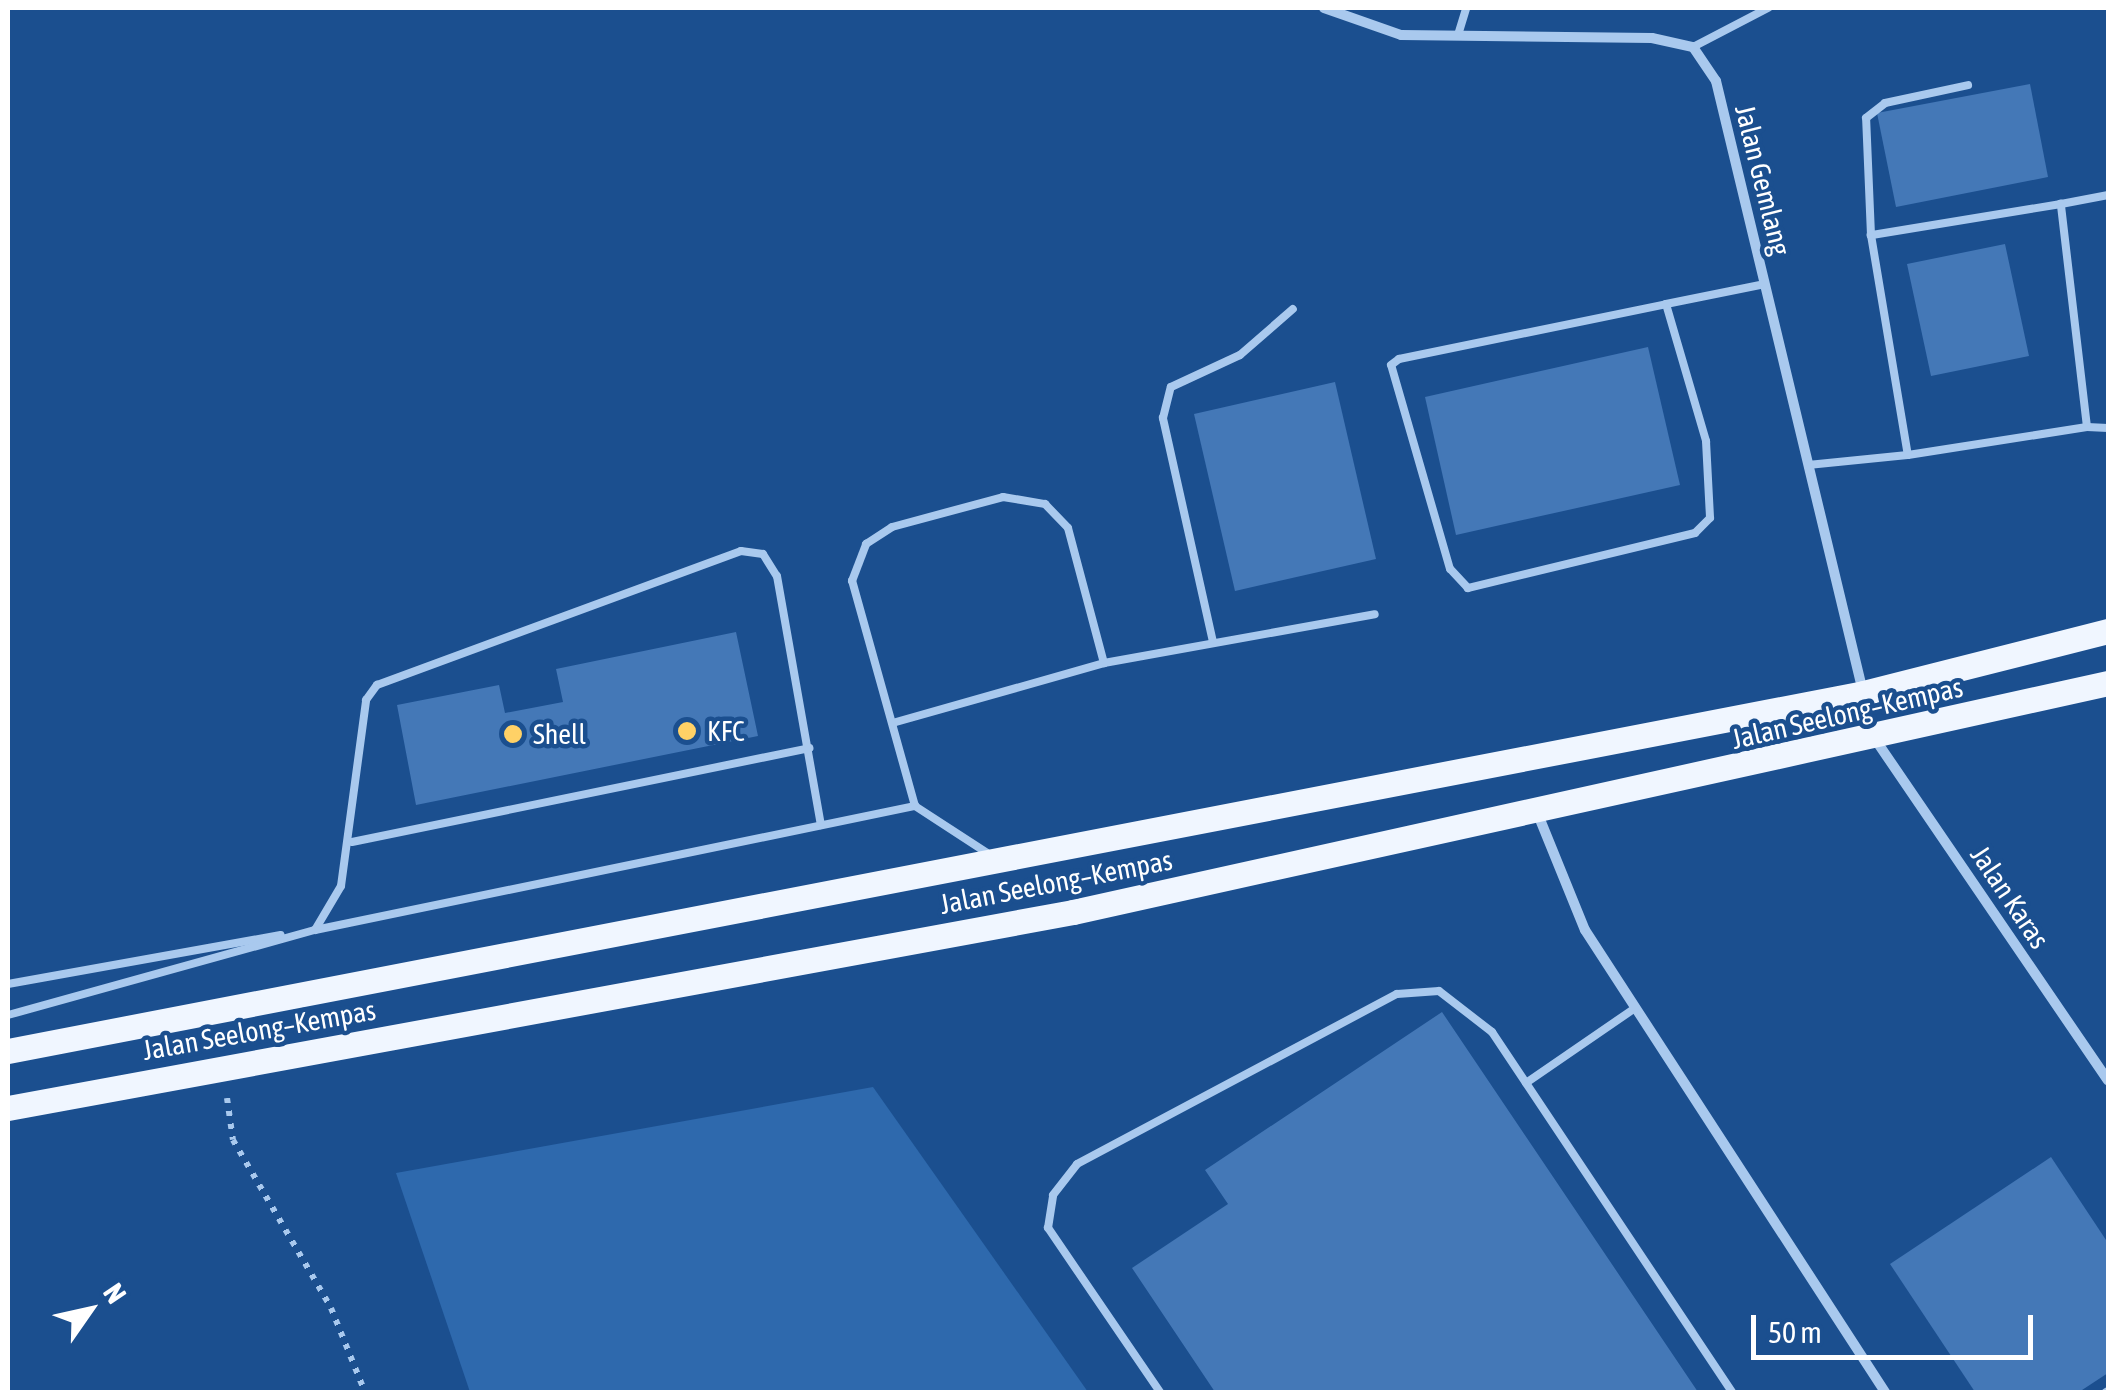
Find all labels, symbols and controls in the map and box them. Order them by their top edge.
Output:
street label: Jalan Gemlang [1728,101,1798,259]
street label: Jalan Seelong–Kempas [1728,670,1966,756]
place label: KFC [707,714,745,748]
place label: Shell [533,717,586,751]
marker: KFC [676,720,698,742]
marker: Shell [502,723,524,745]
street label: Jalan Karas [1963,839,2057,955]
street label: Jalan Seelong–Kempas [937,843,1175,921]
street label: Jalan Seelong–Kempas [140,993,378,1067]
north arrow [40,1260,140,1360]
text: N [97,1277,133,1309]
scale bar [1756,1295,2038,1357]
text: 50 m [1768,1315,1822,1349]

